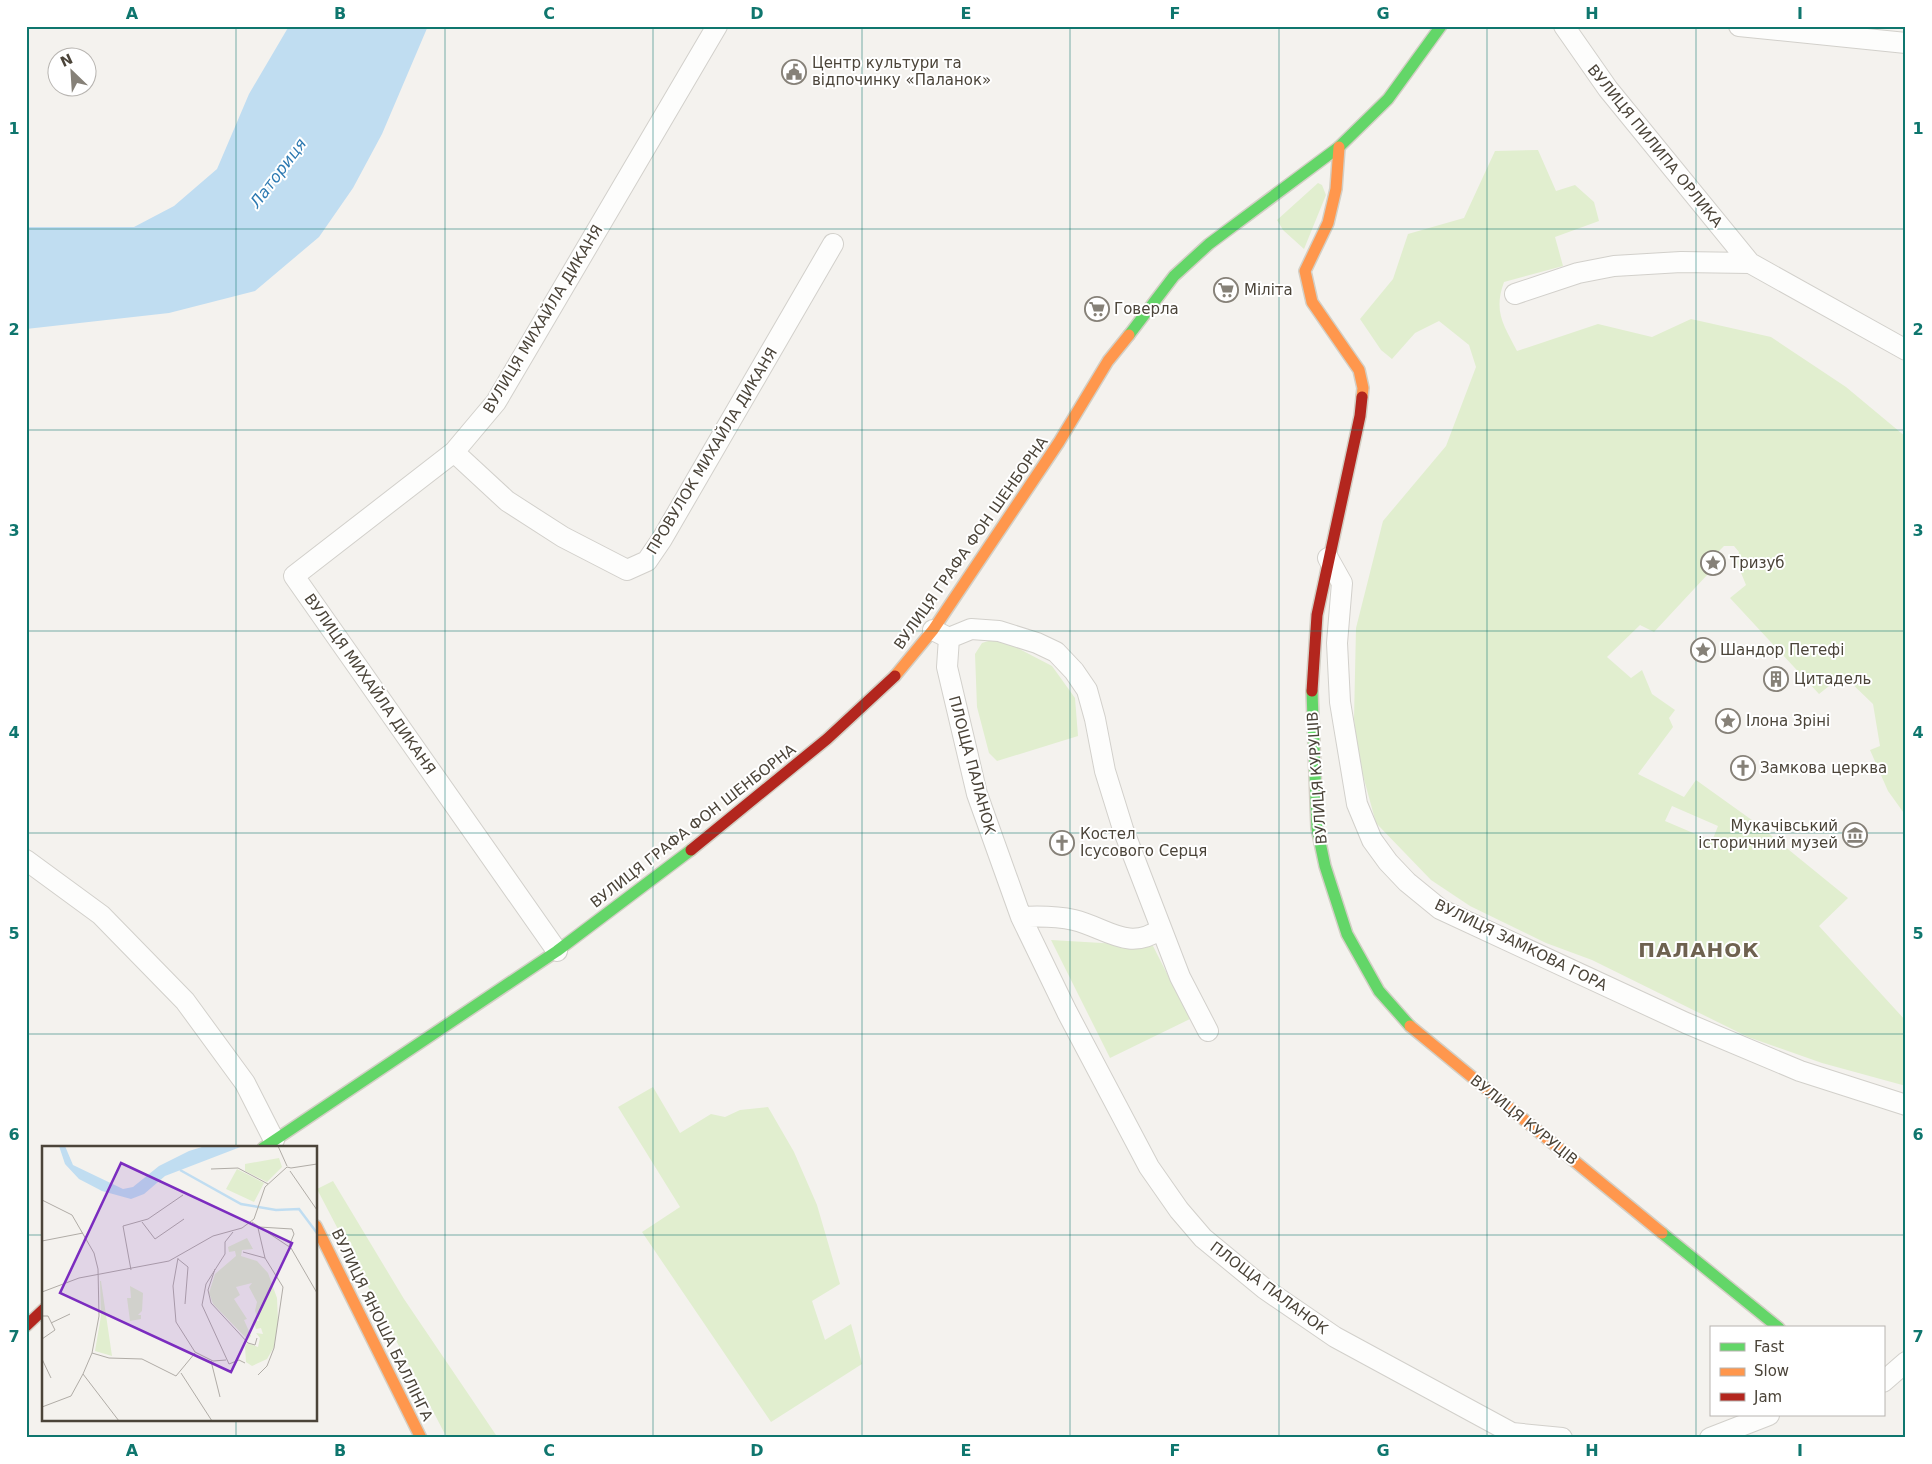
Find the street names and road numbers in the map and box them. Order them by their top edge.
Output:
street label: ВУЛИЦЯ ПИЛИПА ОРЛИКА [1584,61,1727,232]
street label: ВУЛИЦЯ МИХАЙЛА ДИКАНЯ [479,221,606,416]
street label: ПРОВУЛОК МИХАЙЛА ДИКАНЯ [642,344,781,558]
street label: ВУЛИЦЯ ГРАФА ФОН ШЕНБОРНА [890,433,1052,653]
street label: ВУЛИЦЯ МИХАЙЛА ДИКАНЯ [301,590,440,778]
street label: ПЛОЩА ПАЛАНОК [945,694,999,837]
street label: ВУЛИЦЯ КУРУЦІВ [1303,711,1331,845]
street label: ВУЛИЦЯ ГРАФА ФОН ШЕНБОРНА [587,740,800,912]
street label: ВУЛИЦЯ ЗАМКОВА ГОРА [1432,895,1611,995]
street label: ВУЛИЦЯ КУРУЦІВ [1467,1071,1581,1169]
street label: ВУЛИЦЯ ЯНОША БАЛЛІНГА [328,1226,437,1425]
street label: ПЛОЩА ПАЛАНОК [1207,1238,1332,1338]

